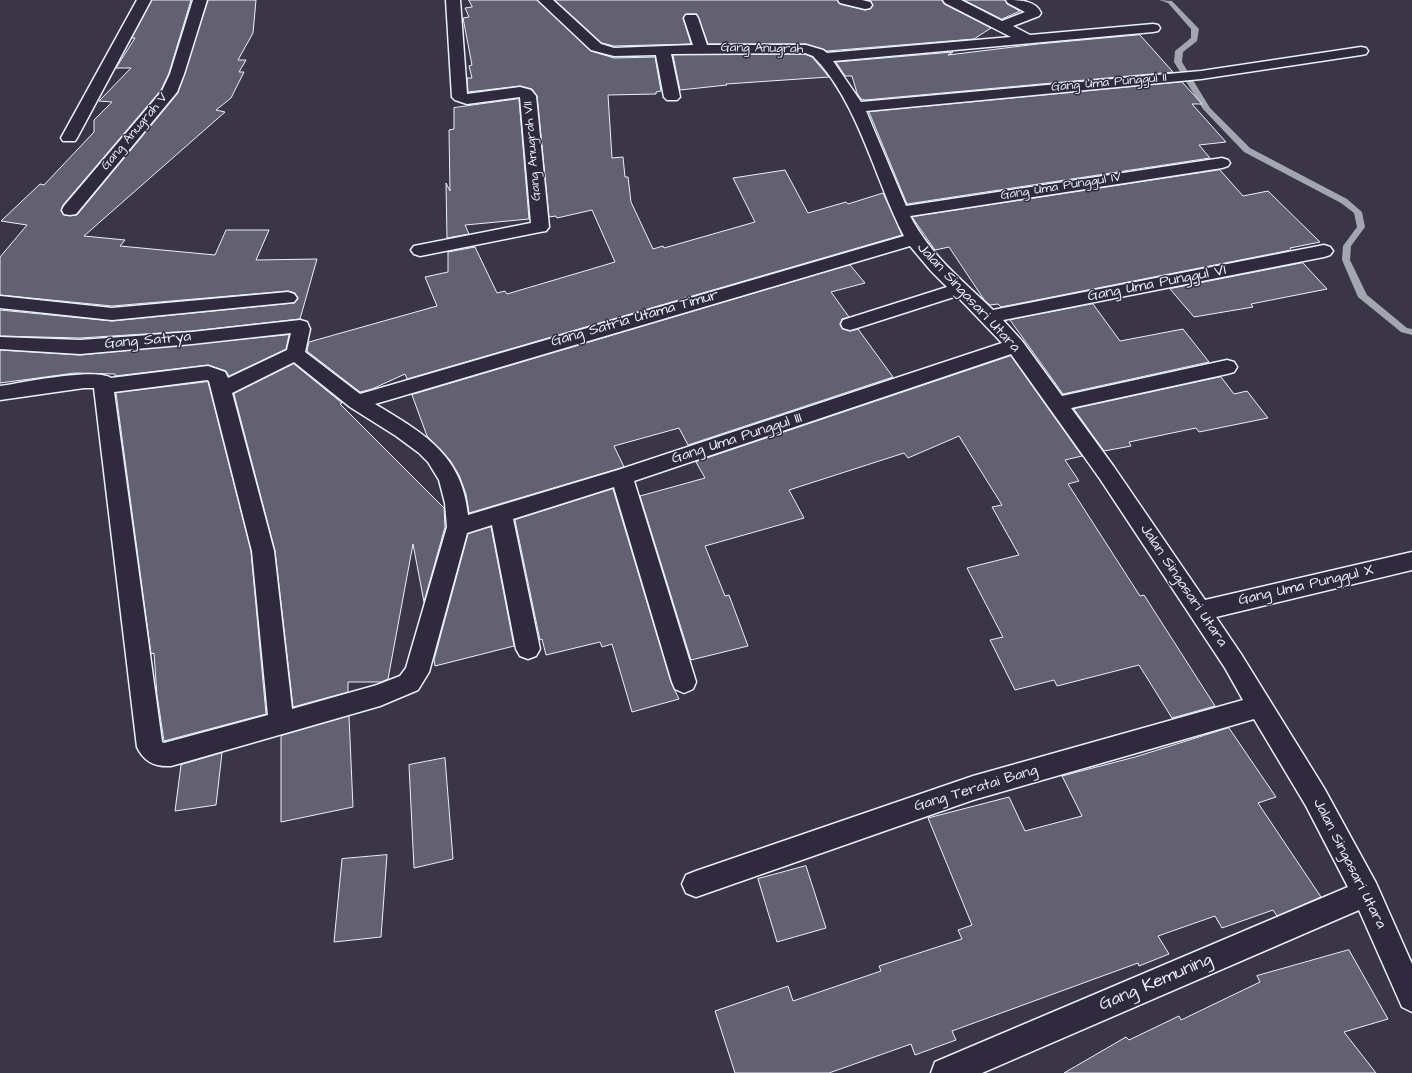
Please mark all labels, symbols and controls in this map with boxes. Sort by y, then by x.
street label: Gang Anugrah [721,40,803,58]
street label: Gang Uma Punggul II [1051,70,1167,96]
street label: Gang Anugrah V [98,90,172,174]
street label: Gang Anugrah VII [521,101,545,201]
street label: Gang Uma Punggul IV [1000,170,1122,204]
street label: Jalan Singasari Utara [912,239,1024,357]
street label: Gang Uma Punggul VI [1086,262,1228,306]
street label: Gang Satria Utama Timur [549,286,721,352]
street label: Gang Satrya [104,328,192,354]
street label: Gang Uma Punggul III [670,409,804,469]
street label: Jalan Singasari Utara [1135,521,1231,651]
street label: Gang Uma Punggul X [1237,562,1375,610]
street label: Gang Teratai Bang [912,762,1040,816]
street label: Jalan Singasari Utara [1308,796,1390,932]
street label: Gang Kemuning [1096,949,1216,1017]

